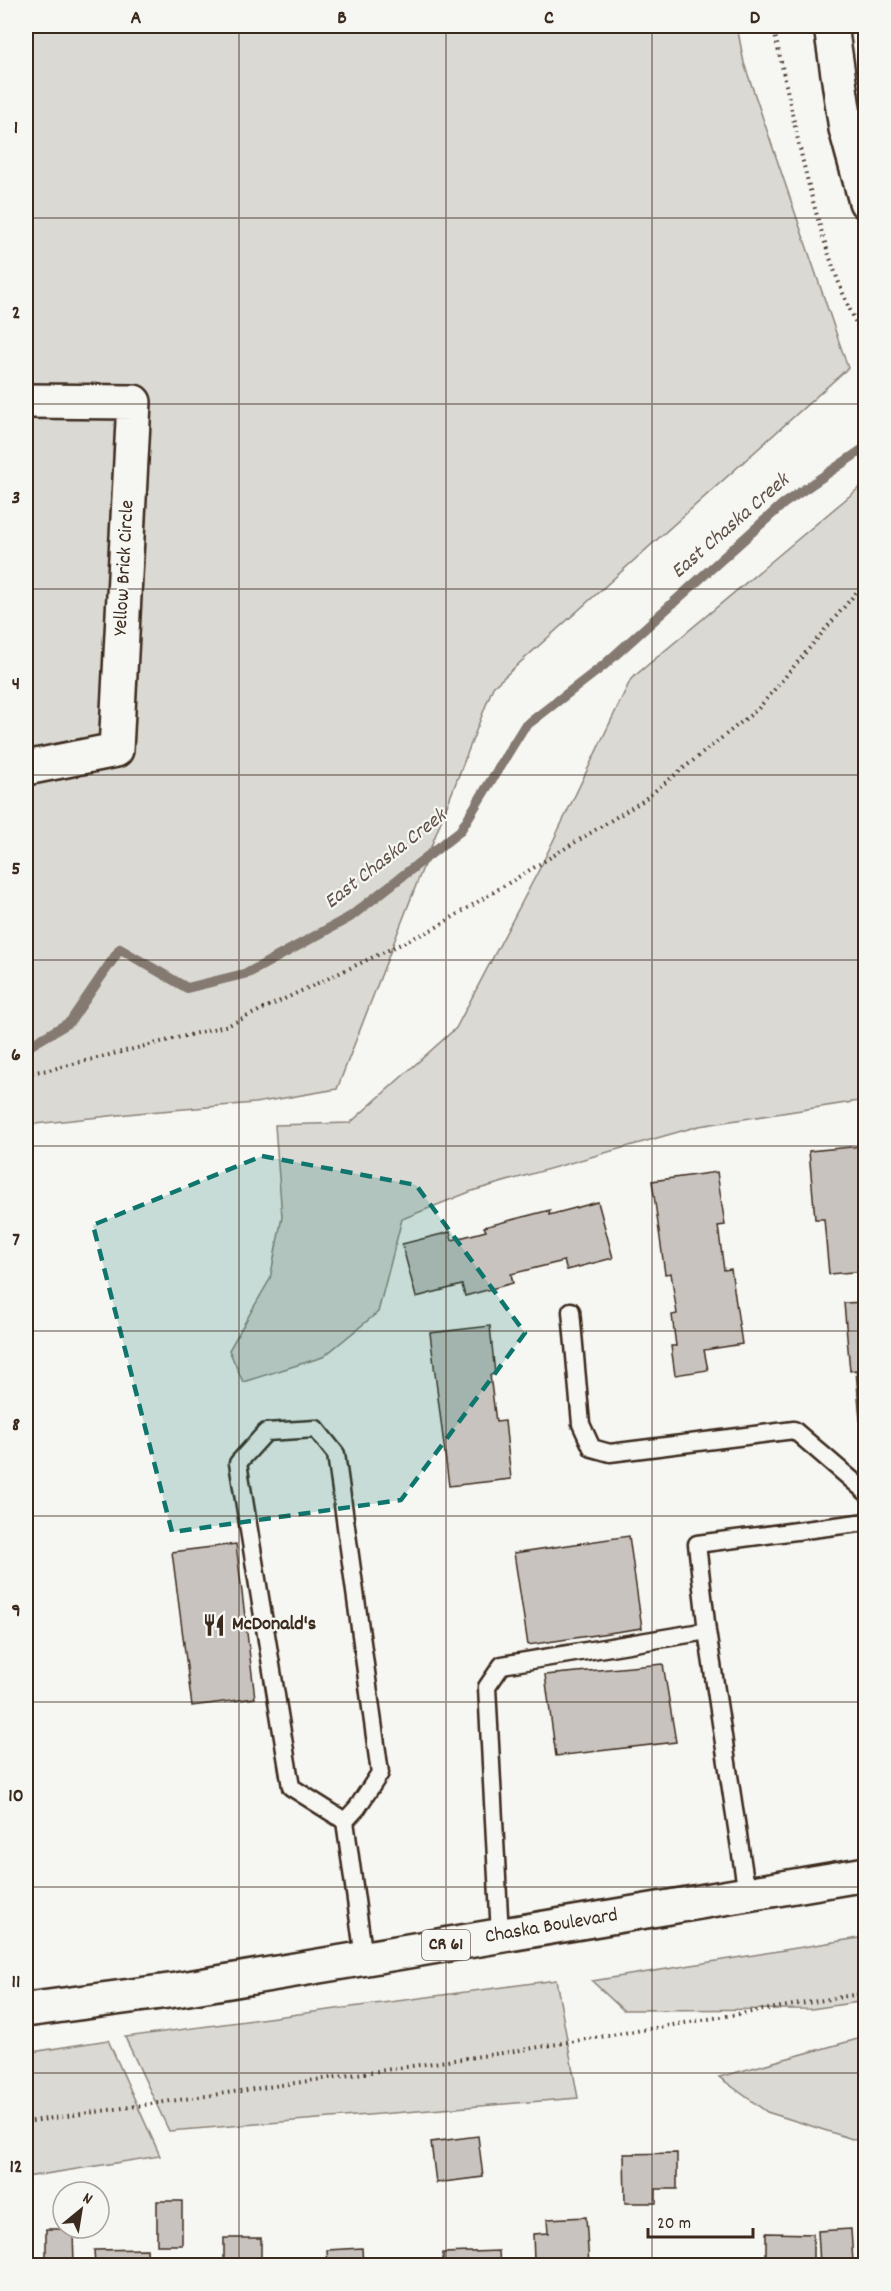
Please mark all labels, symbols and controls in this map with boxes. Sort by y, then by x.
text: A [131,5,142,33]
text: B [337,5,347,33]
text: C [544,5,554,33]
text: D [750,5,761,33]
text: 1 [14,115,18,143]
text: 2 [12,300,20,328]
water label: East Chaska Creek [665,466,798,587]
text: 3 [12,485,20,513]
street label: Yellow Brick Circle [107,499,143,637]
text: 4 [12,671,20,699]
water label: East Chaska Creek [318,801,455,917]
text: 5 [11,856,21,884]
text: 6 [11,1042,21,1070]
text: 7 [12,1227,20,1255]
text: 8 [12,1412,20,1440]
text: 9 [11,1598,21,1626]
place label: McDonald's [232,1611,316,1639]
restaurant icon: McDonald's [201,1612,227,1638]
text: 10 [8,1783,24,1811]
street label: Chaska Boulevard [483,1902,620,1952]
road number: CR 61 [422,1930,470,1960]
text: 11 [12,1969,20,1997]
text: 12 [9,2154,23,2182]
north arrow [51,2180,111,2240]
text: N [78,2187,97,2211]
scale bar [648,2201,753,2239]
text: 20 m [657,2212,691,2237]

